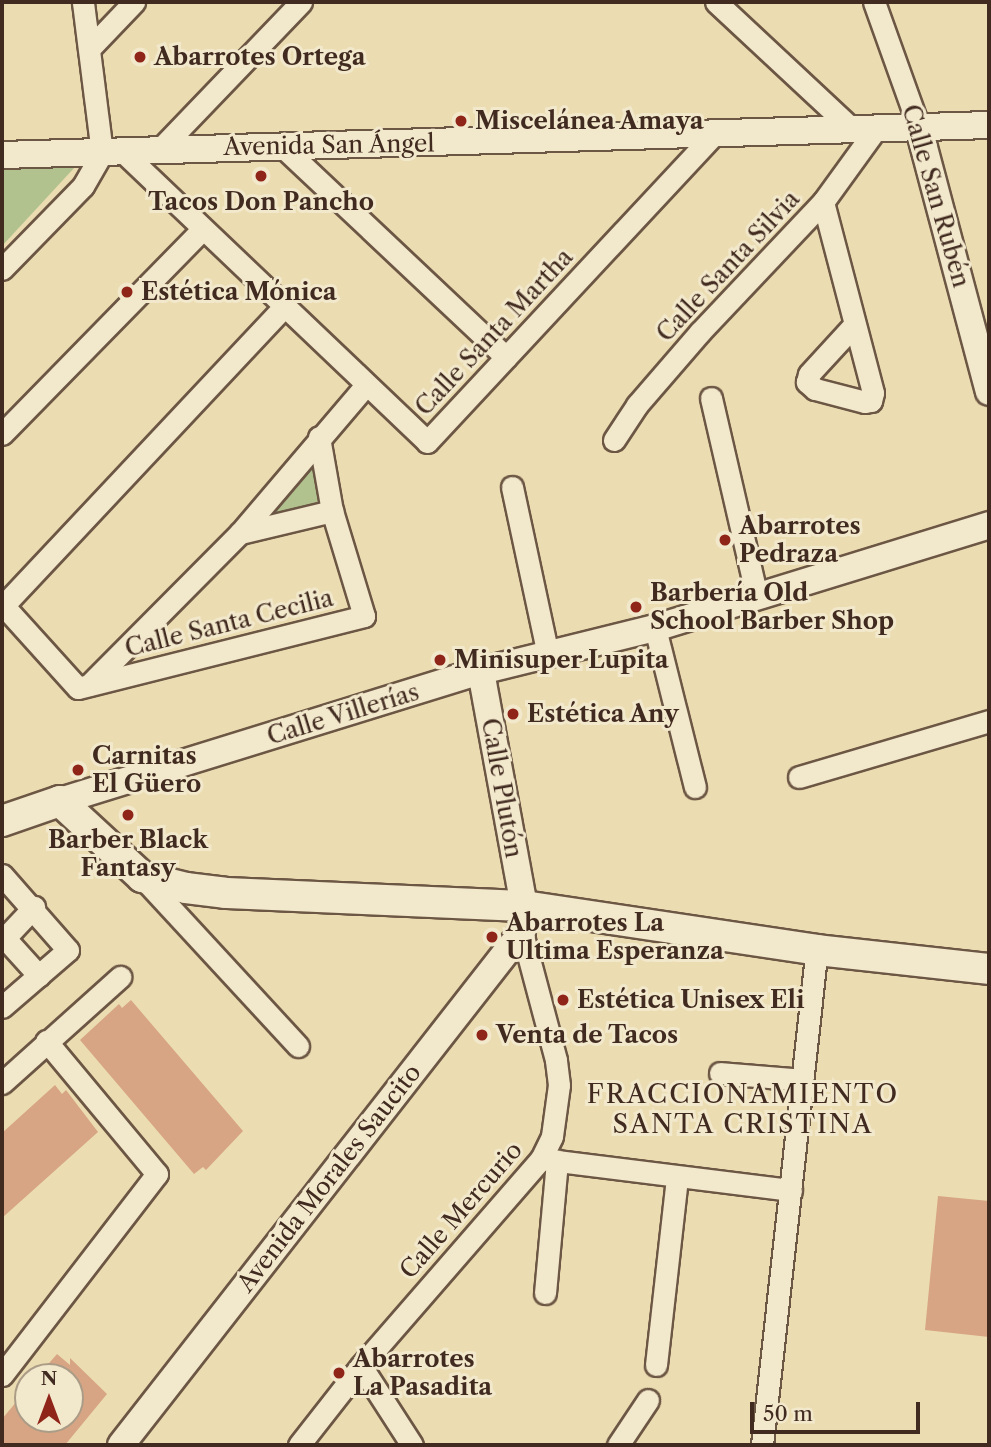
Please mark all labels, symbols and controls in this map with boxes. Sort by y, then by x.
place label: Abarrotes Ortega [154,43,366,71]
marker: Abarrotes Ortega [132,49,148,65]
street label: Calle San Rubén [896,101,976,291]
place label: Miscelánea Amaya [475,107,705,135]
marker: Miscelánea Amaya [453,113,469,129]
street label: Avenida San Ángel [223,129,435,161]
marker: Tacos Don Pancho [253,168,269,184]
street label: Calle Santa Silvia [651,184,805,348]
place label: Tacos Don Pancho [148,188,374,216]
street label: Calle Santa Martha [409,243,579,421]
place label: Estética Mónica [141,278,337,306]
marker: Estética Mónica [119,284,135,300]
place label: Abarrotes Pedraza [739,512,861,568]
marker: Abarrotes Pedraza [717,532,733,548]
place label: Barbería Old School Barber Shop [650,579,894,635]
street label: Calle Santa Cecilia [122,583,336,663]
marker: Barbería Old School Barber Shop [628,599,644,615]
place label: Minisuper Lupita [454,646,669,674]
marker: Minisuper Lupita [432,652,448,668]
street label: Calle Villerías [263,677,423,751]
place label: Estética Any [527,700,680,728]
marker: Estética Any [505,706,521,722]
street label: Calle Plutón [476,716,528,860]
place label: Carnitas El Güero [92,742,201,798]
marker: Carnitas El Güero [70,762,86,778]
marker: Barber Black Fantasy [120,807,136,823]
place label: Barber Black Fantasy [48,826,208,882]
place label: Abarrotes La Ultima Esperanza [506,909,724,965]
marker: Abarrotes La Ultima Esperanza [484,929,500,945]
place label: Estética Unisex Eli [577,986,805,1014]
marker: Estética Unisex Eli [555,992,571,1008]
place label: Venta de Tacos [496,1021,679,1049]
marker: Venta de Tacos [474,1027,490,1043]
street label: Avenida Morales Saucito [231,1058,427,1298]
district label: FRACCIONAMIENTO SANTA CRISTINA [589,1079,897,1140]
street label: Calle Mercurio [394,1136,528,1284]
place label: Abarrotes La Pasadita [353,1345,492,1401]
north arrow [14,1363,84,1433]
marker: Abarrotes La Pasadita [331,1365,347,1381]
text: N [41,1367,57,1390]
scale bar [753,1388,923,1432]
text: 50 m [763,1401,813,1426]

